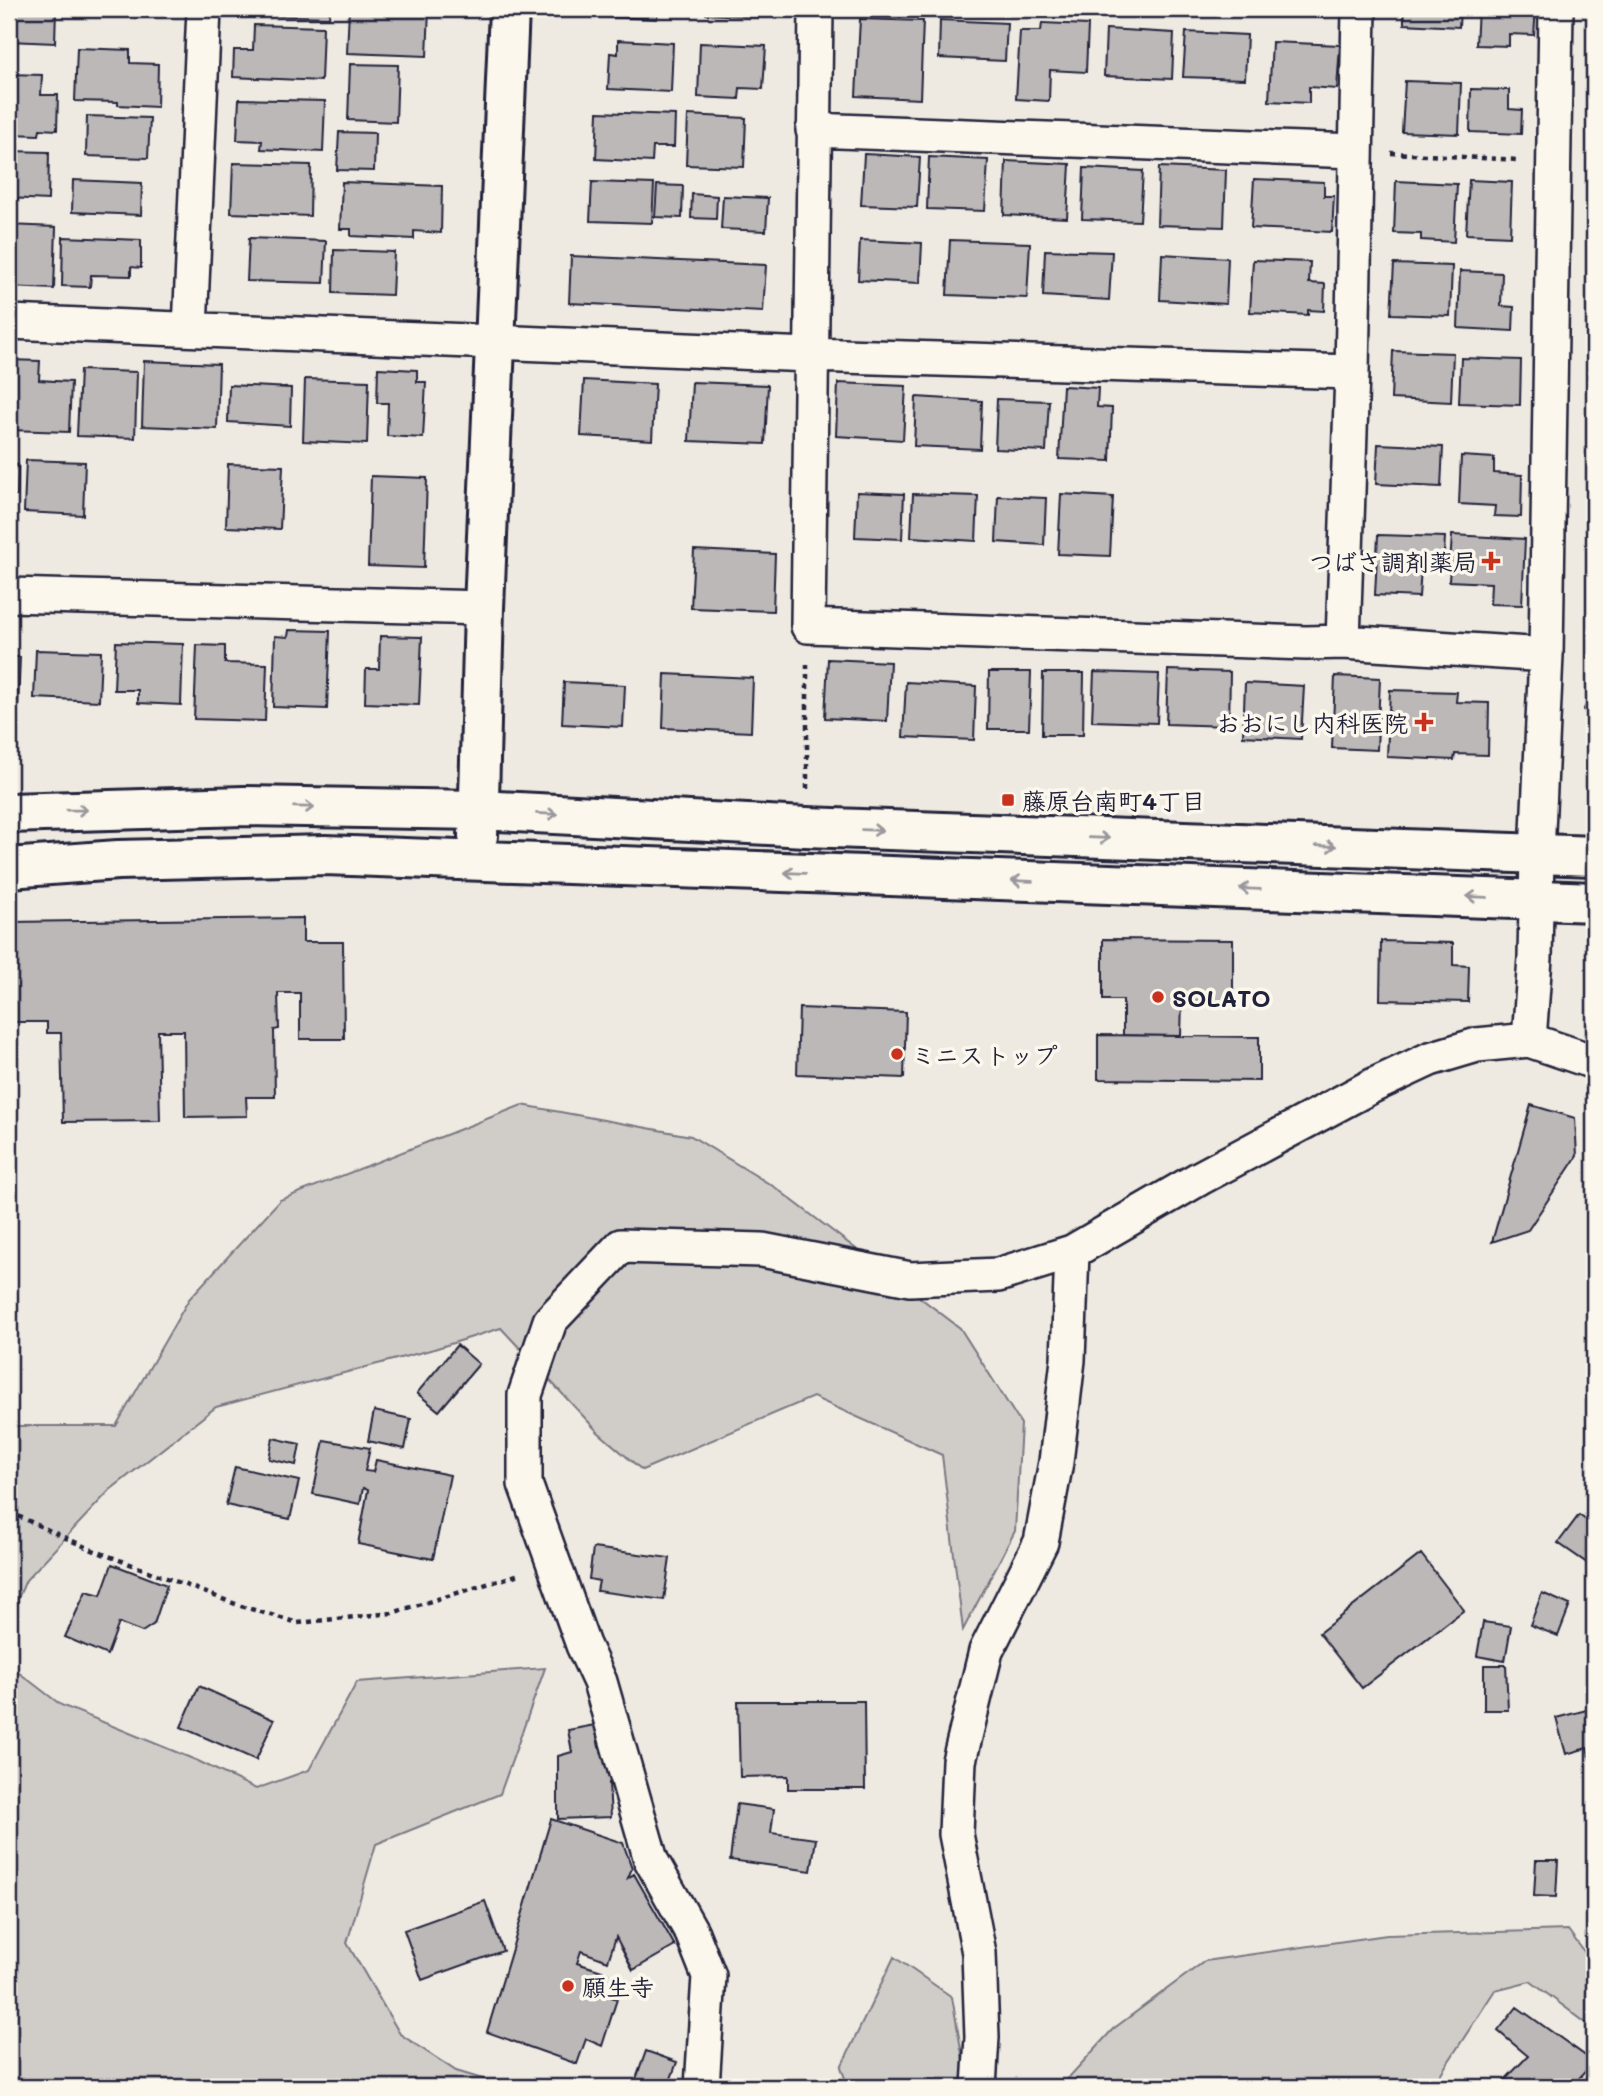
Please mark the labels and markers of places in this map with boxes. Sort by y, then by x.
place label: つばさ調剤薬局 [1309,546,1477,577]
marker: つばさ調剤薬局 [1483,553,1499,569]
place label: おおにし内科医院 [1216,707,1408,738]
marker: おおにし内科医院 [1414,712,1434,732]
place label: 藤原台南町4丁目 [1022,785,1205,816]
marker: 藤原台南町4丁目 [1000,792,1016,808]
place label: SOLATO [1172,982,1271,1013]
marker: SOLATO [1150,989,1166,1005]
place label: ミニストップ [911,1039,1057,1070]
marker: ミニストップ [889,1046,905,1062]
place label: 願生寺 [582,1971,654,2002]
marker: 願生寺 [560,1978,576,1994]

